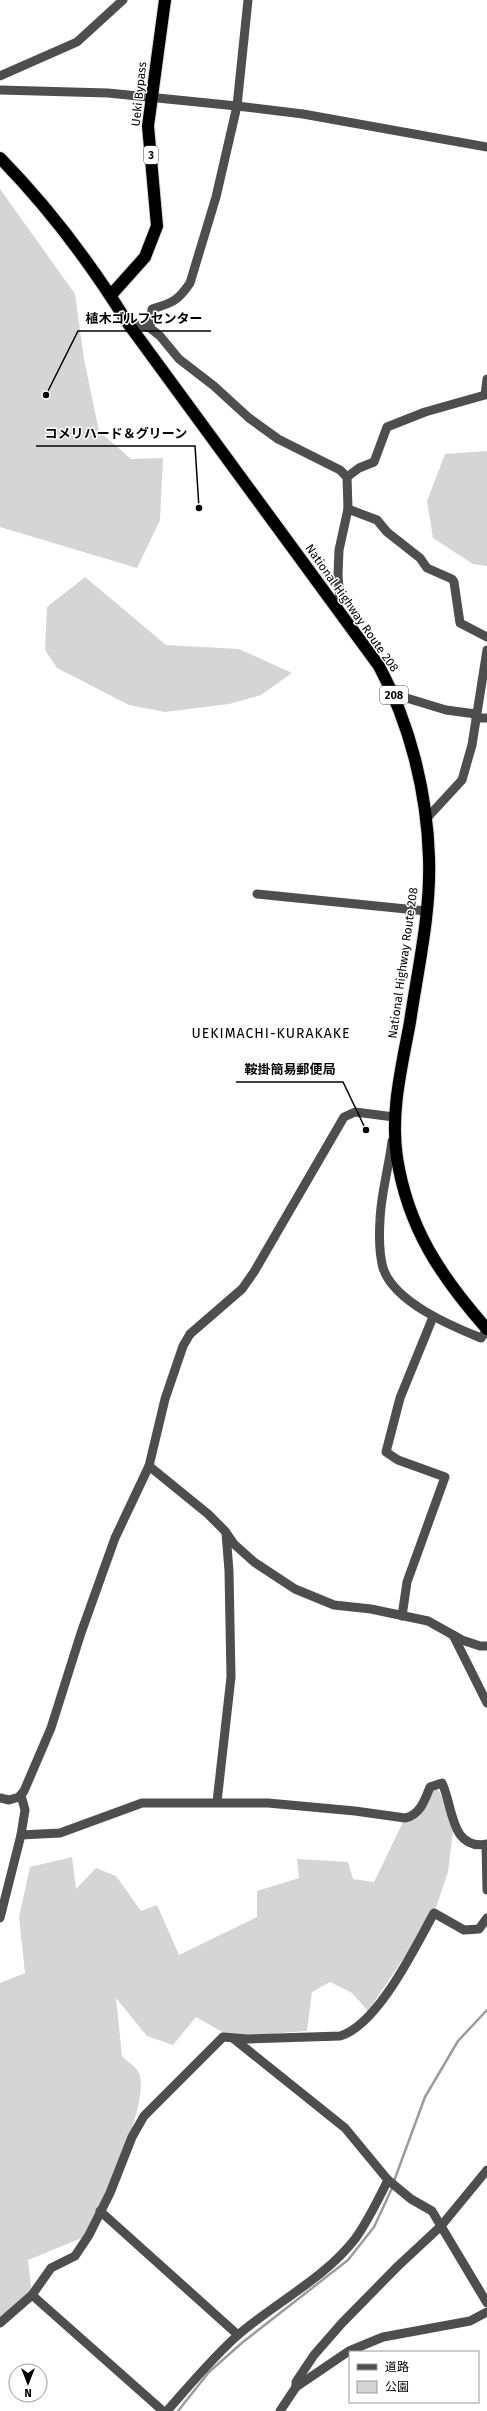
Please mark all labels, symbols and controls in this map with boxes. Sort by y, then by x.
street label: Ueki Bypass [129,61,149,127]
road number: 3 [144,146,158,164]
callout: 植木ゴルフセンター [78,306,211,331]
text: 植木ゴルフセンター [85,311,203,326]
callout: コメリハード＆グリーン [36,421,195,446]
text: コメリハード＆グリーン [45,426,187,441]
street label: National Highway Route 208 [303,542,402,675]
road number: 208 [380,686,408,704]
street label: National Highway Route 208 [385,886,421,1039]
district label: UEKIMACHI-KURAKAKE [192,1025,350,1042]
callout: 鞍掛簡易郵便局 [236,1057,343,1082]
text: 鞍掛簡易郵便局 [244,1062,336,1077]
legend [349,2351,479,2403]
text: 道路 [385,2360,409,2374]
north arrow [8,2363,48,2403]
text: 公園 [385,2380,409,2394]
text: N [24,2386,32,2399]

